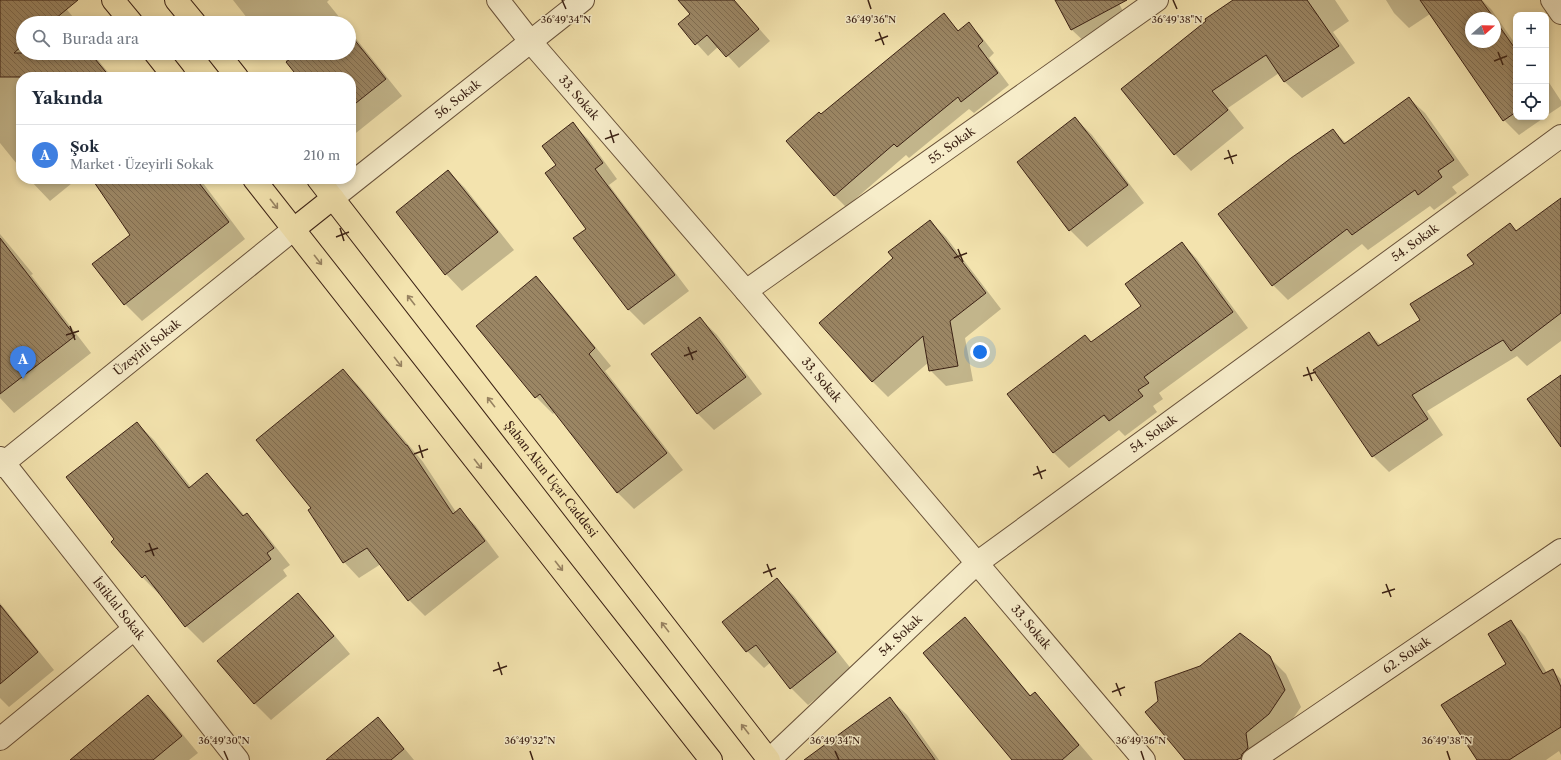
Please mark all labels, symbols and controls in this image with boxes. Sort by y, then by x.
north arrow [1465,12,1501,48]
map controls [1513,12,1549,120]
button: + [1513,12,1549,48]
text: 36°49'34"N [541,13,591,26]
text: 36°49'36"N [846,13,896,26]
text: 36°49'38"N [1152,13,1202,26]
search box [16,16,356,60]
icon: search [30,27,52,49]
text: Burada ara [62,29,139,48]
button: − [1513,48,1549,84]
street label: 33. Sokak [556,72,603,124]
street label: 56. Sokak [431,75,484,122]
button: locate [1513,84,1549,120]
text: Yakında [32,88,103,108]
street label: 55. Sokak [925,123,979,167]
text: Şok [70,137,99,156]
text: A [40,147,50,163]
text: 210 m [303,147,340,163]
text: Market · Üzeyirli Sokak [70,156,214,172]
one-way arrow [270,199,278,210]
street label: 54. Sokak [1388,220,1442,264]
one-way arrow [313,254,322,265]
one-way arrow [407,294,416,305]
street label: Üzeyirli Sokak [110,315,184,379]
your location [970,342,990,362]
pin: A [10,346,36,379]
street label: 33. Sokak [799,354,846,406]
one-way arrow [394,357,402,368]
one-way arrow [487,397,496,408]
street label: 54. Sokak [1127,411,1180,456]
street label: Şaban Akın Uçar Caddesi [502,418,601,540]
one-way arrow [474,459,483,470]
one-way arrow [554,561,563,572]
street label: İstiklal Sokak [90,573,149,644]
street label: 33. Sokak [1008,601,1055,653]
street label: 54. Sokak [875,610,926,659]
one-way arrow [661,621,670,632]
street label: 62. Sokak [1380,633,1434,676]
one-way arrow [741,724,749,735]
text: 36°49'30"N [198,734,250,747]
text: 36°49'32"N [505,734,555,747]
text: 36°49'34"N [810,734,860,747]
text: 36°49'36"N [1116,734,1166,747]
text: 36°49'38"N [1422,734,1472,747]

